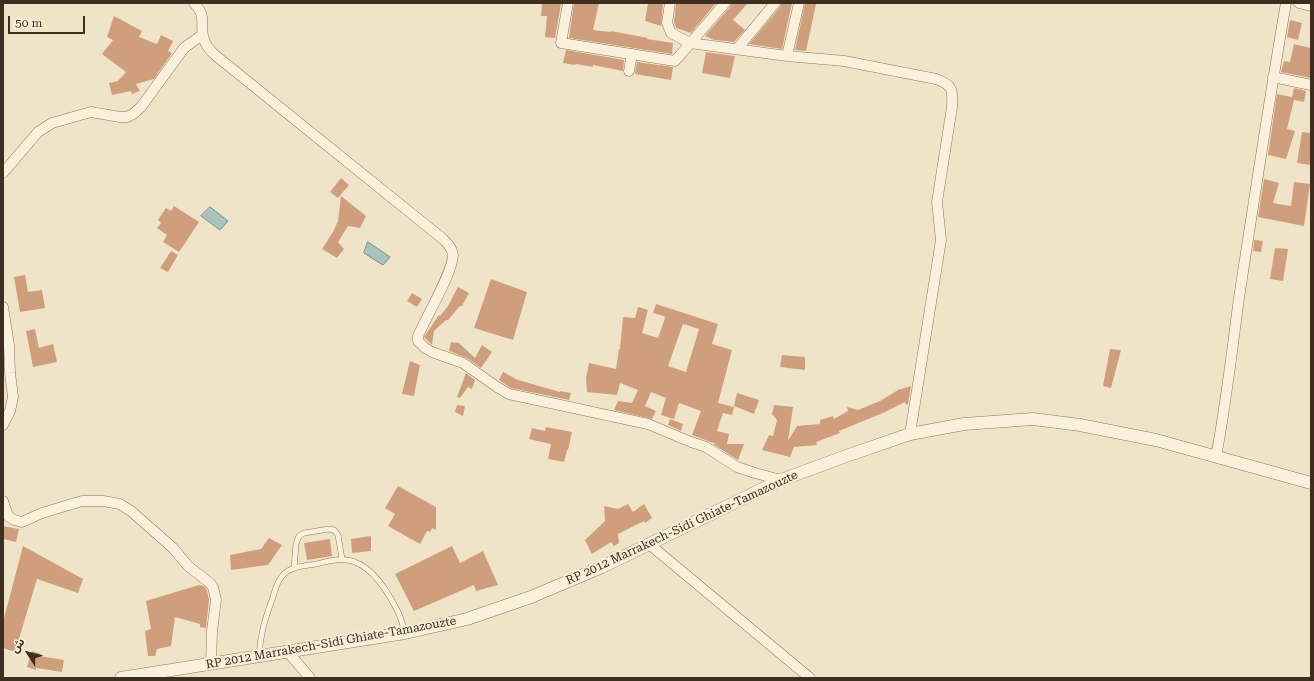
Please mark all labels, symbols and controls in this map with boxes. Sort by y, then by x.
scale bar [10,8,87,34]
text: 50 m [15,16,42,30]
street label: RP 2012 Marrakech-Sidi Ghiate-Tamazouzte [564,468,800,588]
street label: RP 2012 Marrakech-Sidi Ghiate-Tamazouzte [205,614,457,672]
north arrow [8,633,48,673]
text: ش [8,636,28,656]

